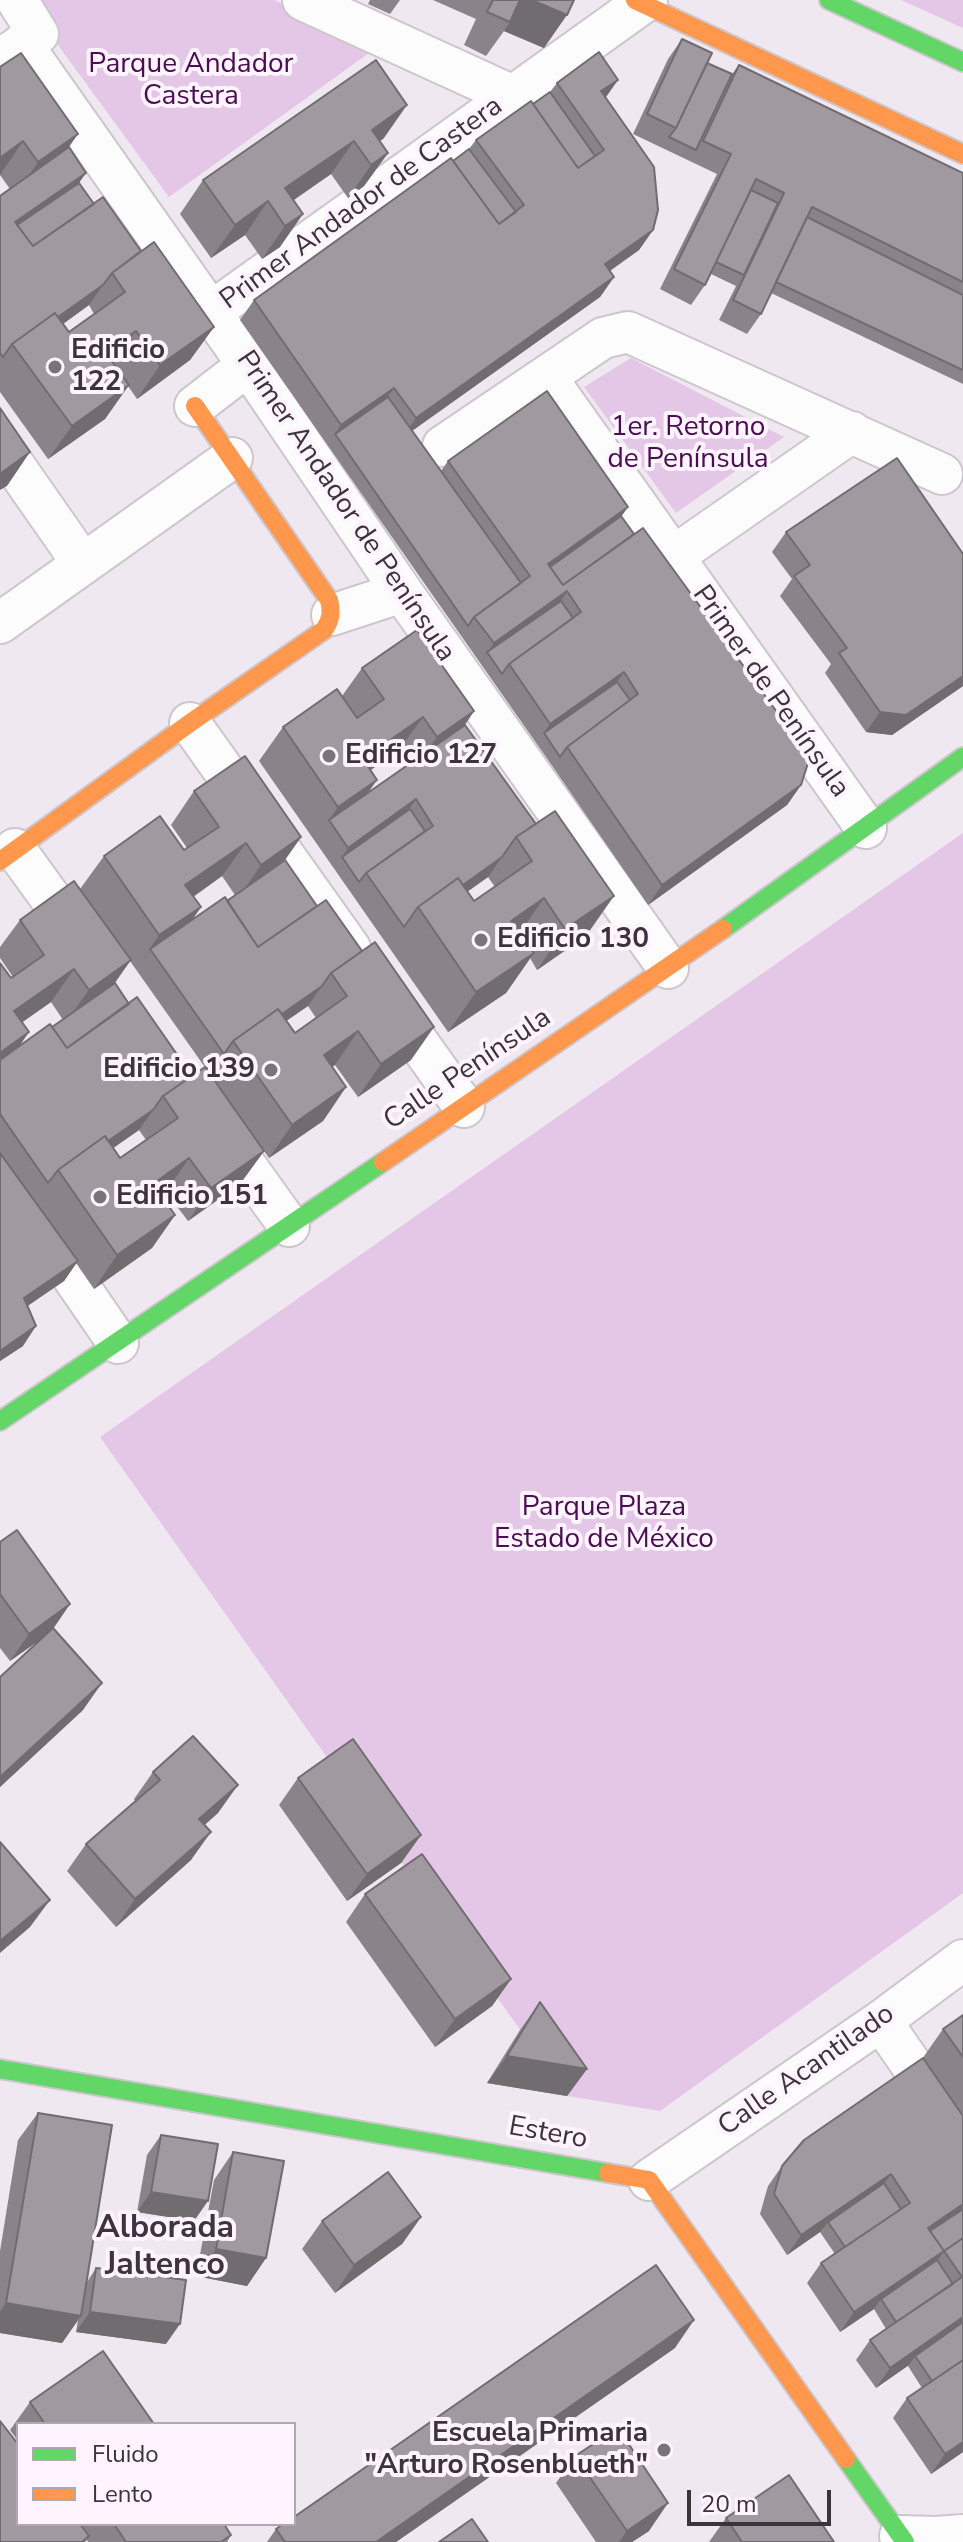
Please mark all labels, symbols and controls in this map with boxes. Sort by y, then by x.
park label: Parque Andador Castera [88,48,294,114]
street label: Primer Andador de Castera [214,90,510,318]
place label: Edificio 122 [71,334,165,400]
street label: Primer Andador de Península [228,345,462,669]
marker: Edificio 122 [46,358,64,376]
park label: 1er. Retorno de Península [607,411,769,477]
street label: Primer de Península [684,580,856,804]
place label: Edificio 127 [345,739,497,773]
marker: Edificio 127 [320,747,338,765]
place label: Edificio 130 [497,923,649,957]
marker: Edificio 130 [472,931,490,949]
street label: Calle Península [378,1002,558,1138]
place label: Edificio 139 [103,1053,255,1087]
marker: Edificio 139 [262,1061,280,1079]
place label: Edificio 151 [116,1180,268,1214]
marker: Edificio 151 [91,1188,109,1206]
park label: Parque Plaza Estado de México [494,1491,714,1557]
street label: Calle Acantilado [713,1998,901,2144]
street label: Estero [506,2111,590,2157]
district label: Alborada Jaltenco [96,2210,234,2285]
place label: Escuela Primaria "Arturo Rosenblueth" [365,2417,648,2483]
legend [16,2422,296,2526]
text: Fluido [92,2438,159,2470]
marker: Escuela Primaria "Arturo Rosenblueth" [655,2441,673,2459]
scale bar [691,2474,835,2524]
text: Lento [92,2478,153,2510]
text: 20 m [701,2488,757,2520]

